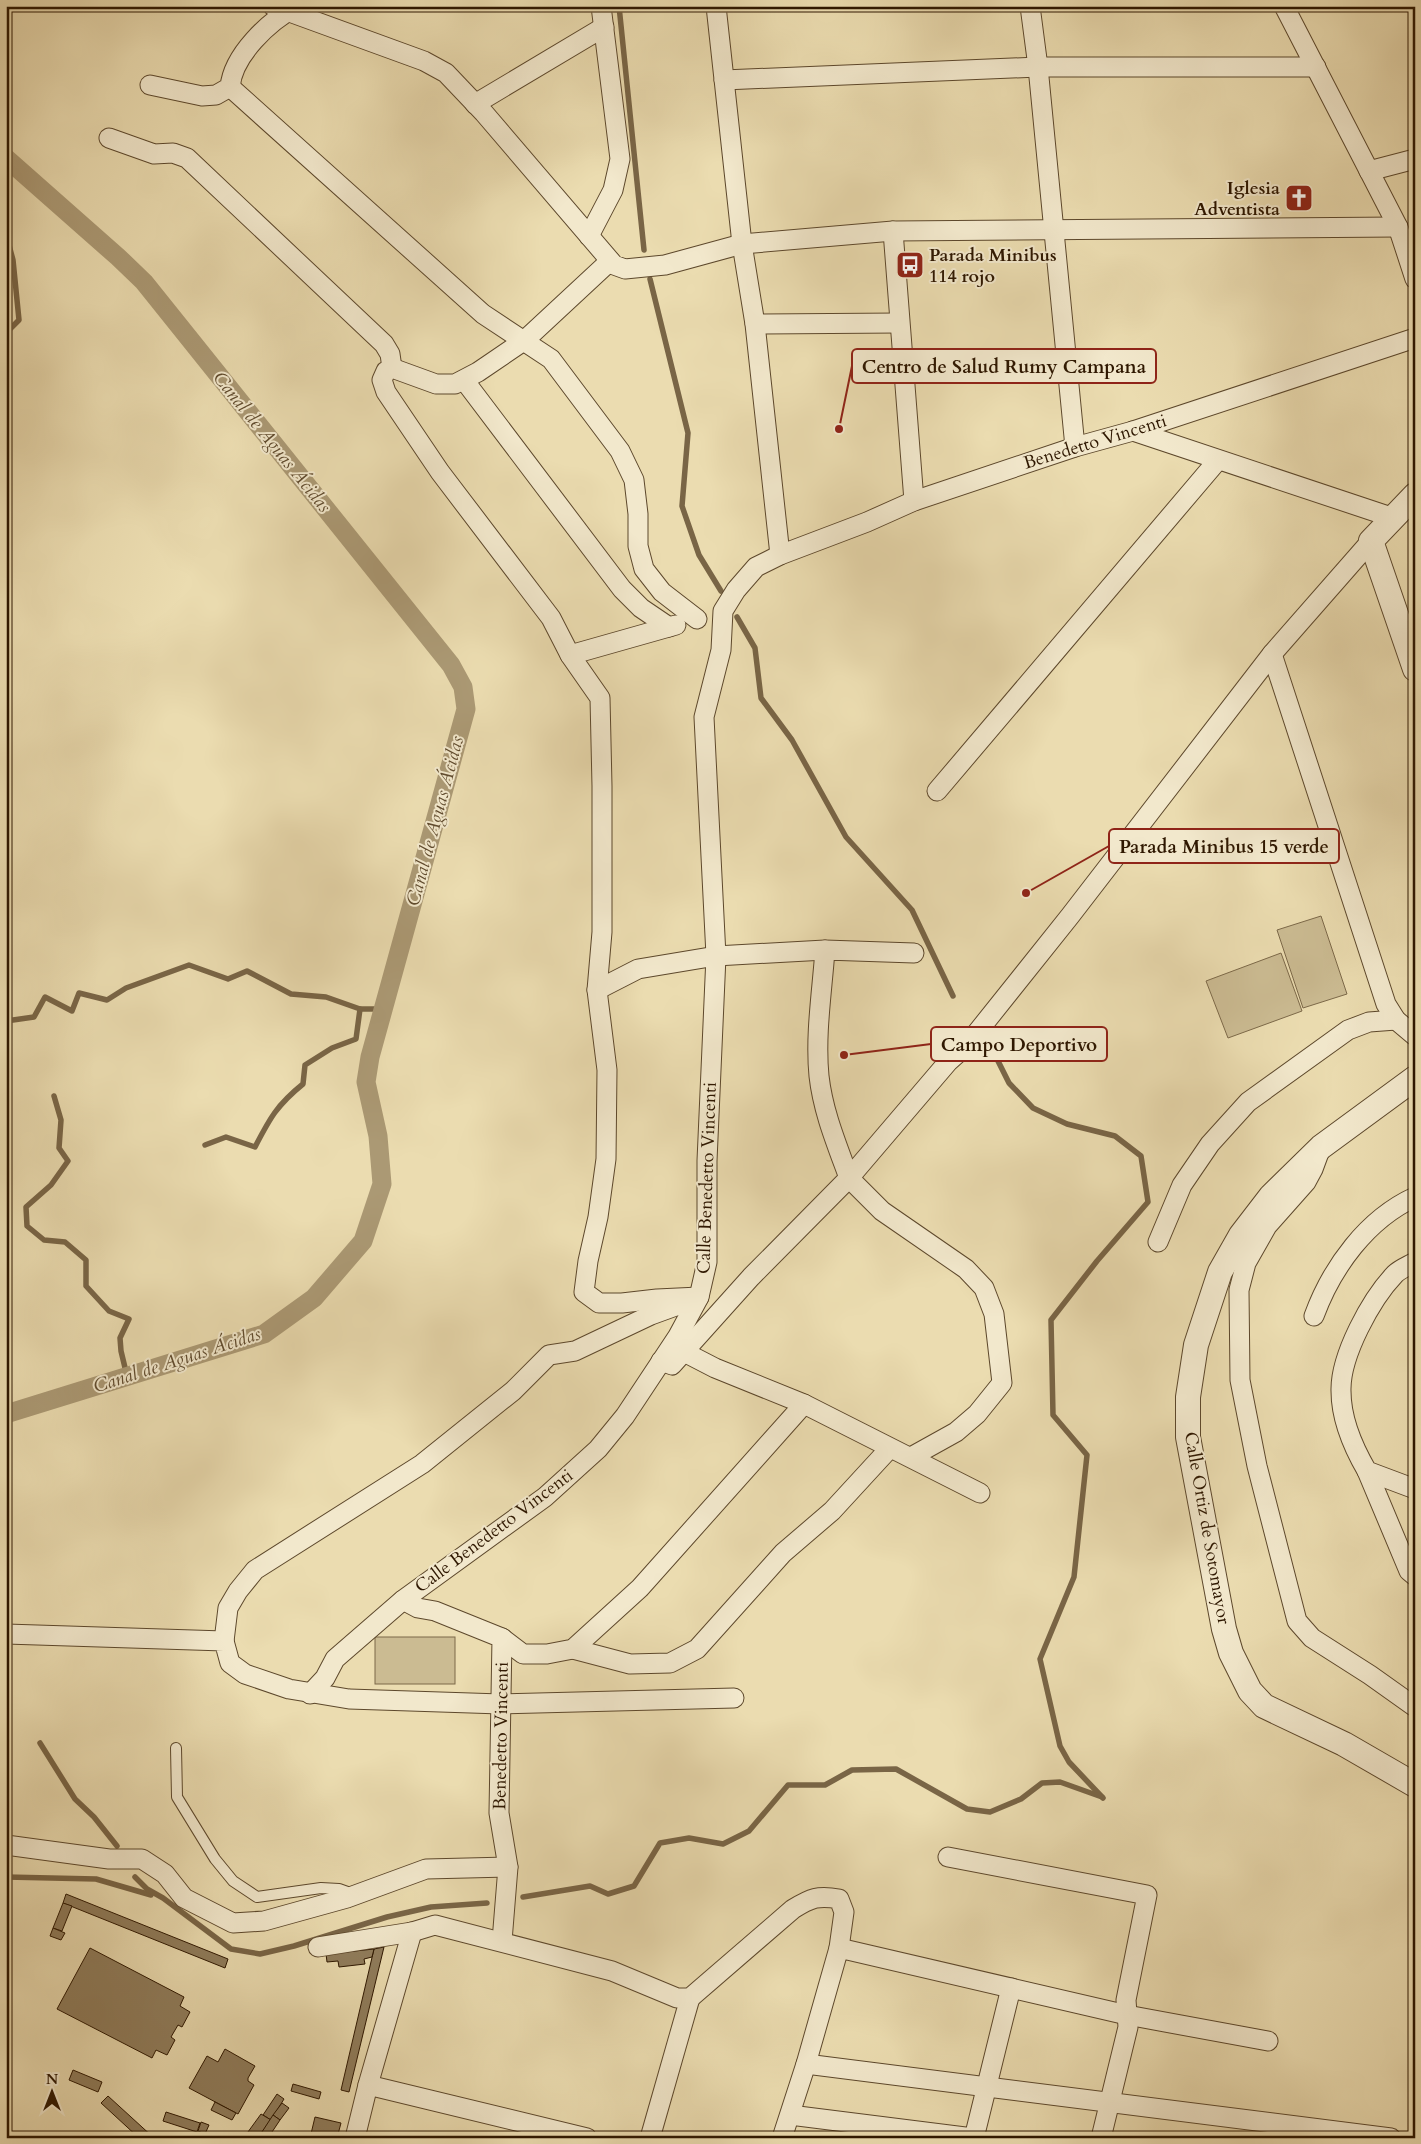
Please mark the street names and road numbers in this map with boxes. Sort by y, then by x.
street label: Benedetto Vincenti [1020,408,1170,476]
street label: Calle Benedetto Vincenti [691,1082,723,1274]
street label: Calle Ortiz de Sotomayor [1178,1430,1236,1627]
street label: Calle Benedetto Vincenti [410,1463,578,1599]
street label: Benedetto Vincenti [487,1662,515,1810]

